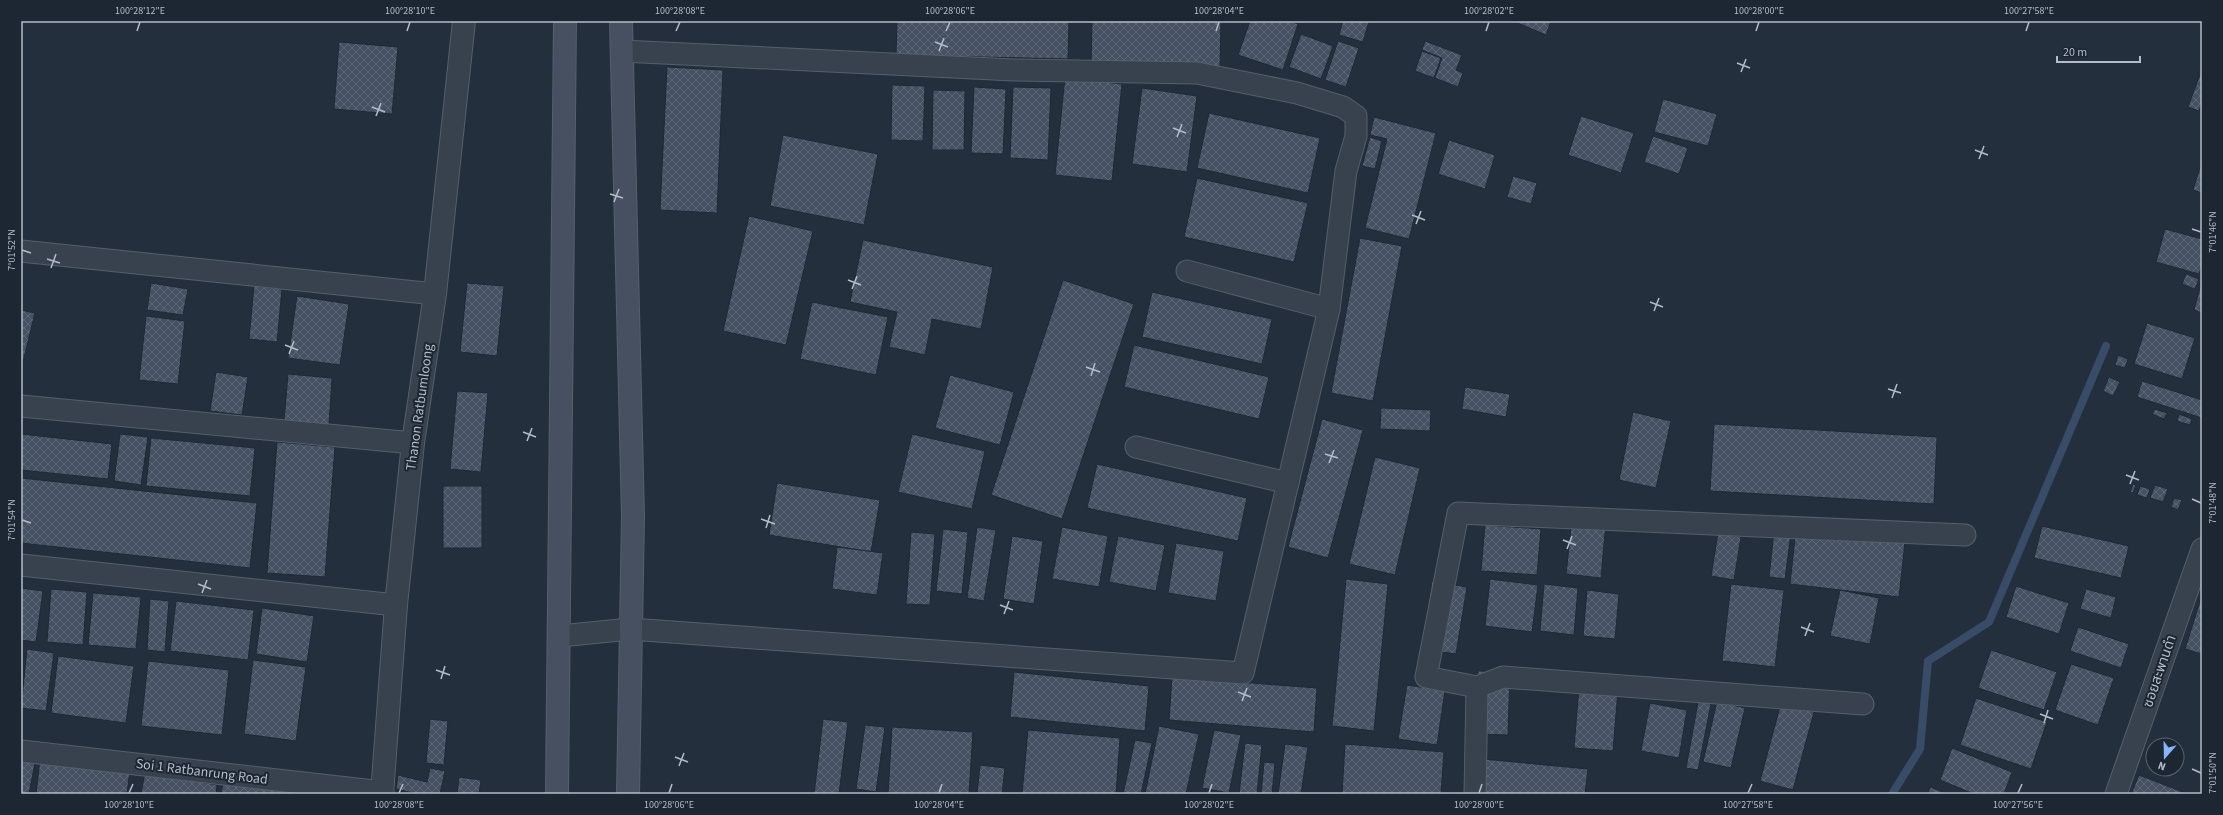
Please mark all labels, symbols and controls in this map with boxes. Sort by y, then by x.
text: 100°28'12"E [115,4,165,18]
text: 100°28'10"E [385,4,435,18]
text: 100°28'08"E [655,4,705,18]
text: 100°28'06"E [925,4,975,18]
text: 100°28'04"E [1194,4,1244,18]
text: 100°28'02"E [1464,4,1514,18]
text: 100°28'00"E [1734,4,1784,18]
text: 100°27'58"E [2004,4,2054,18]
scale bar [2057,38,2140,64]
text: 20 m [2063,44,2087,61]
text: 7°01'46"N [2206,211,2220,253]
text: 7°01'52"N [5,229,19,271]
street label: Thanon Ratbumloong [401,342,439,472]
text: 7°01'48"N [2206,482,2220,524]
text: 7°01'54"N [5,499,19,541]
street label: ซอยสะพานดำ [2138,633,2182,710]
north arrow [2145,737,2185,777]
text: 7°01'50"N [2206,752,2220,794]
street label: Soi 1 Ratbanrung Road [135,754,269,790]
text: N [2156,758,2168,774]
text: 100°28'10"E [104,798,154,812]
text: 100°28'08"E [374,798,424,812]
text: 100°28'06"E [644,798,694,812]
text: 100°28'04"E [914,798,964,812]
text: 100°28'02"E [1184,798,1234,812]
text: 100°28'00"E [1454,798,1504,812]
text: 100°27'58"E [1723,798,1773,812]
text: 100°27'56"E [1993,798,2043,812]

